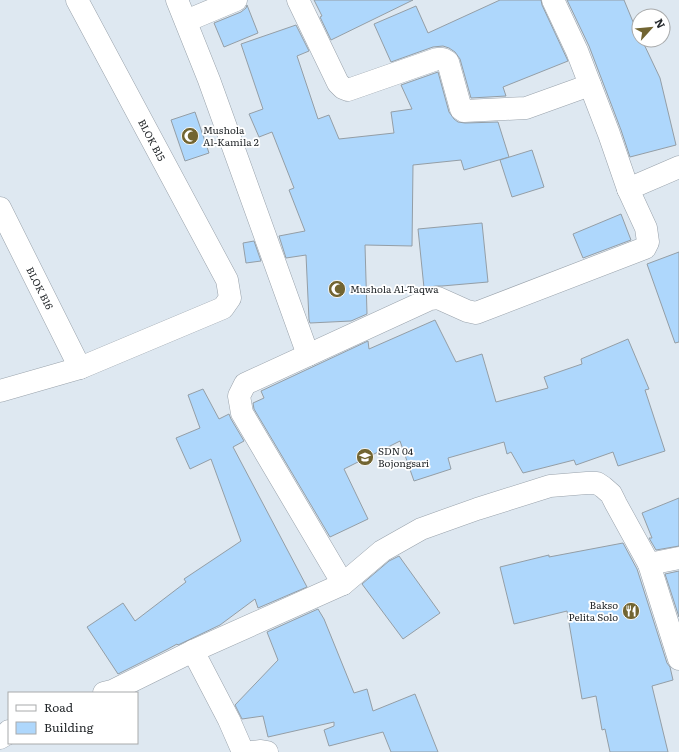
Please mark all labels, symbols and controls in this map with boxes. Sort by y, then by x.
north arrow [631,8,671,48]
text: N [652,15,670,31]
street label: BLOK B15 [135,116,170,163]
place label: Mushola Al-Kamila 2 [203,122,259,149]
mosque icon: Mushola Al-Kamila 2 [180,126,200,146]
street label: BLOK B16 [23,264,58,312]
mosque icon: Mushola Al-Taqwa [327,279,347,299]
place label: Mushola Al-Taqwa [350,281,439,296]
place label: SDN 04 Bojongsari [378,443,430,470]
school or university icon: SDN 04 Bojongsari [355,447,375,467]
place label: Bakso Pelita Solo [568,597,618,624]
restaurant icon: Bakso Pelita Solo [621,601,641,621]
legend [8,692,138,744]
text: Road [44,698,74,716]
text: Building [44,718,94,736]

